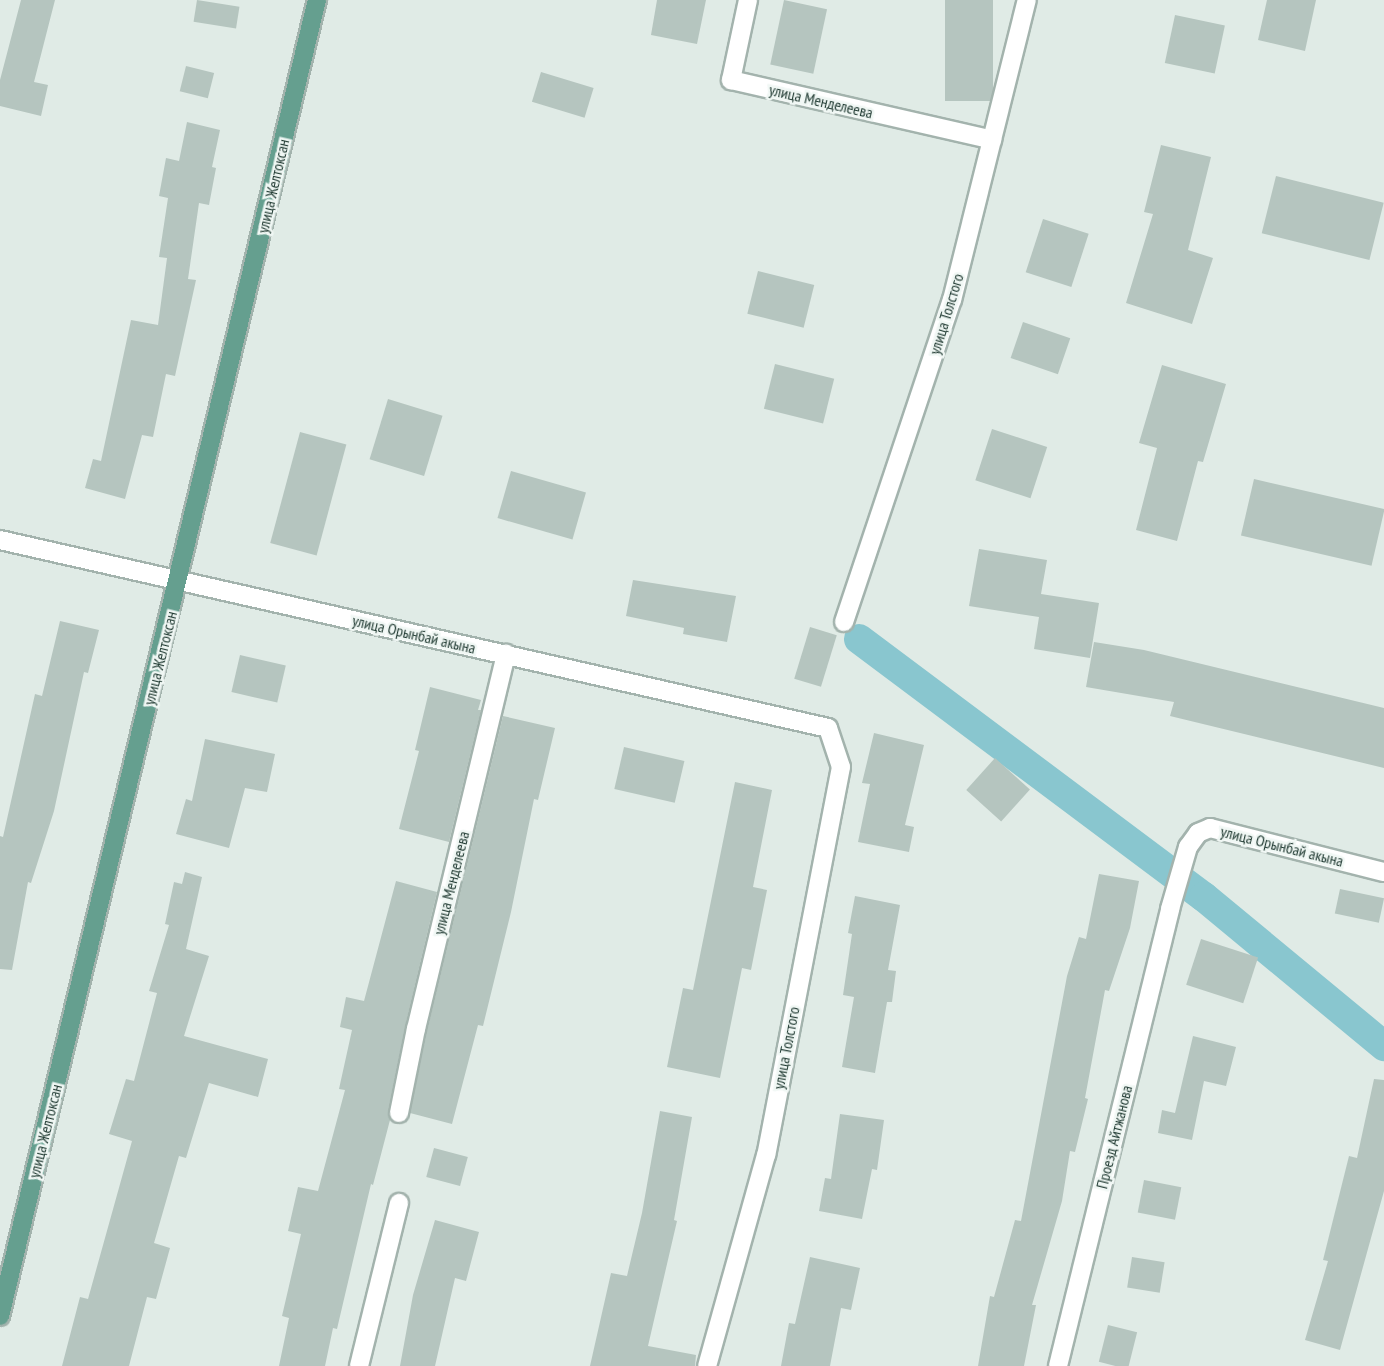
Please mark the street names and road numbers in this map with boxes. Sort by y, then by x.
street label: улица Менделеева [767,80,875,122]
street label: улица Желтоксан [253,137,293,235]
street label: улица Толстого [925,271,967,357]
street label: улица Желтоксан [139,609,181,707]
street label: улица Орынбай акына [351,610,477,658]
street label: улица Орынбай акына [1219,821,1345,871]
street label: улица Менделеева [429,829,473,937]
street label: улица Толстого [769,1005,803,1091]
street label: улица Желтоксан [24,1082,66,1180]
street label: Проезд Айтжанова [1092,1083,1136,1191]

